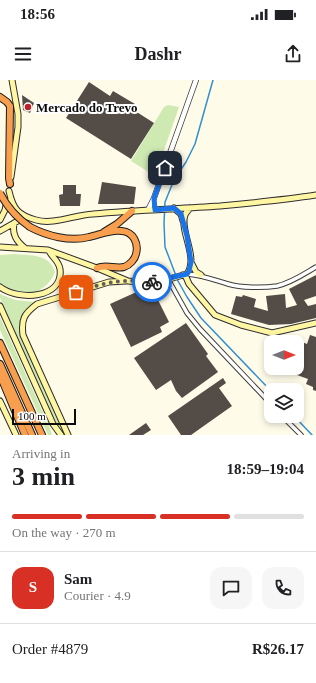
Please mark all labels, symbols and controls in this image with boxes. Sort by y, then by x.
text: 18:56 [20,6,55,22]
icon: menu [12,43,34,65]
icon: share [282,43,304,65]
text: Dashr [134,44,182,64]
place label: Mercado do Trevo [36,100,138,115]
marker: Mercado do Trevo [23,102,33,112]
pin [148,151,182,185]
icon: home [154,157,176,179]
courier [132,262,172,302]
icon: bike [141,271,163,293]
pin [59,275,93,309]
icon: bag [65,281,87,303]
north arrow [264,335,304,375]
map controls [264,335,304,423]
button: layers [264,383,304,423]
scale bar [12,407,76,426]
text: 100 m [18,410,46,422]
text: Arriving in [12,446,70,461]
text: 18:59–19:04 [227,461,304,477]
text: 3 min [12,462,75,491]
text: On the way · 270 m [12,525,116,540]
button: chat [210,567,252,609]
button: phone [262,567,304,609]
text: Sam [64,571,92,587]
text: S [29,579,37,595]
text: Courier · 4.9 [64,588,131,603]
text: Order #4879 [12,641,88,657]
text: R$26.17 [252,641,304,657]

